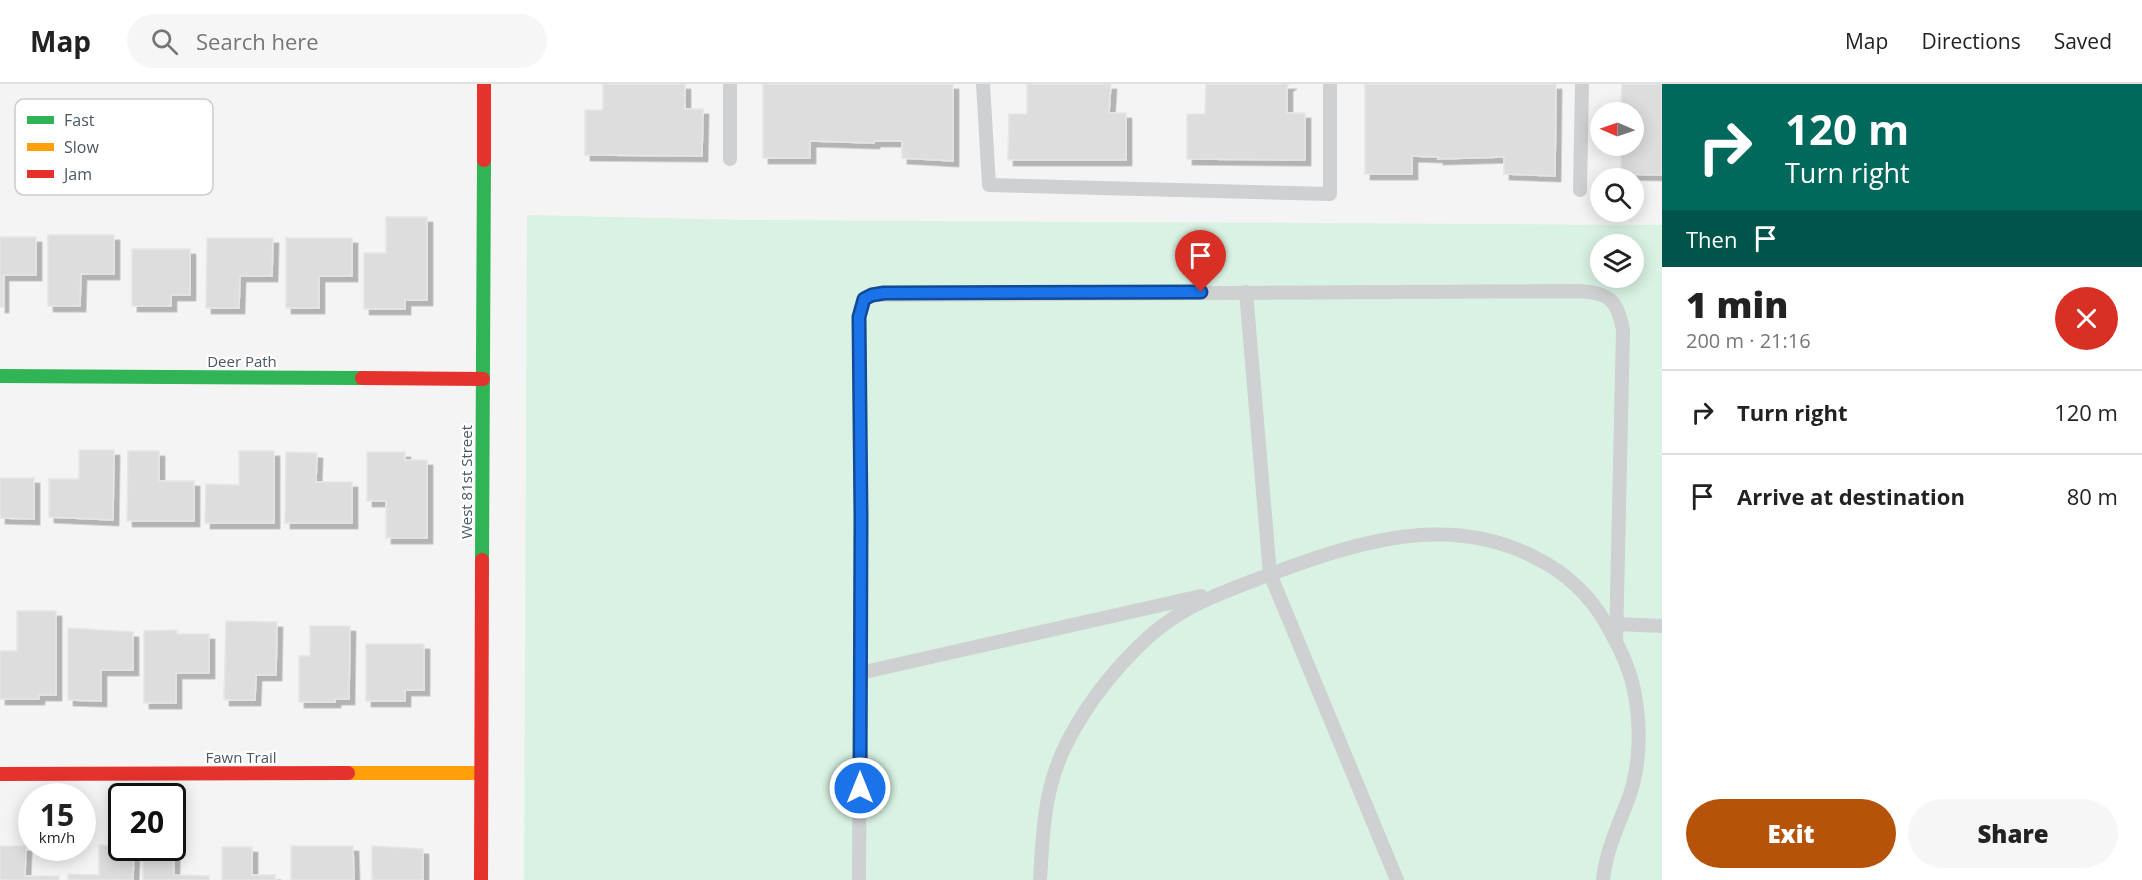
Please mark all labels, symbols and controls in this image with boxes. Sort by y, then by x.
search box [127,14,547,68]
text: Map [30,22,91,60]
icon: search [148,25,181,58]
text: Search here [196,26,319,56]
text: Map [1845,27,1888,55]
text: Directions [1921,27,2021,55]
text: Saved [2054,27,2112,55]
legend [15,99,213,195]
text: 120 m [1785,100,1909,157]
north arrow [1590,102,1644,156]
map controls [1590,102,1644,288]
icon: right [1686,108,1764,186]
text: Fast [64,109,95,131]
text: Slow [64,136,99,158]
text: Turn right [1785,154,1910,191]
text: Jam [62,163,92,185]
button: search [1590,168,1644,222]
icon: arrive [1749,222,1782,255]
text: Then [1686,224,1737,254]
pin [1175,230,1226,292]
button: layers [1590,234,1644,288]
icon: arrive [1184,239,1217,272]
text: 1 min [1686,280,1788,329]
button: close [2055,287,2118,350]
text: 200 m · 21:16 [1686,327,1811,354]
street label: Deer Path [207,351,277,371]
icon: right [1686,396,1719,429]
text: Turn right [1737,397,1848,427]
text: 120 m [2054,397,2118,427]
street label: West 81st Street [456,425,476,539]
icon: arrive [1686,480,1719,513]
text: Arrive at destination [1737,481,1965,511]
text: 80 m [2067,481,2118,511]
street label: Fawn Trail [205,747,277,767]
position arrow [828,756,892,820]
speed limit sign: 20 [108,783,186,861]
text: 15 [40,794,74,835]
button: Exit [1686,799,1896,868]
button: Share [1908,799,2118,868]
text: km/h [39,827,75,847]

